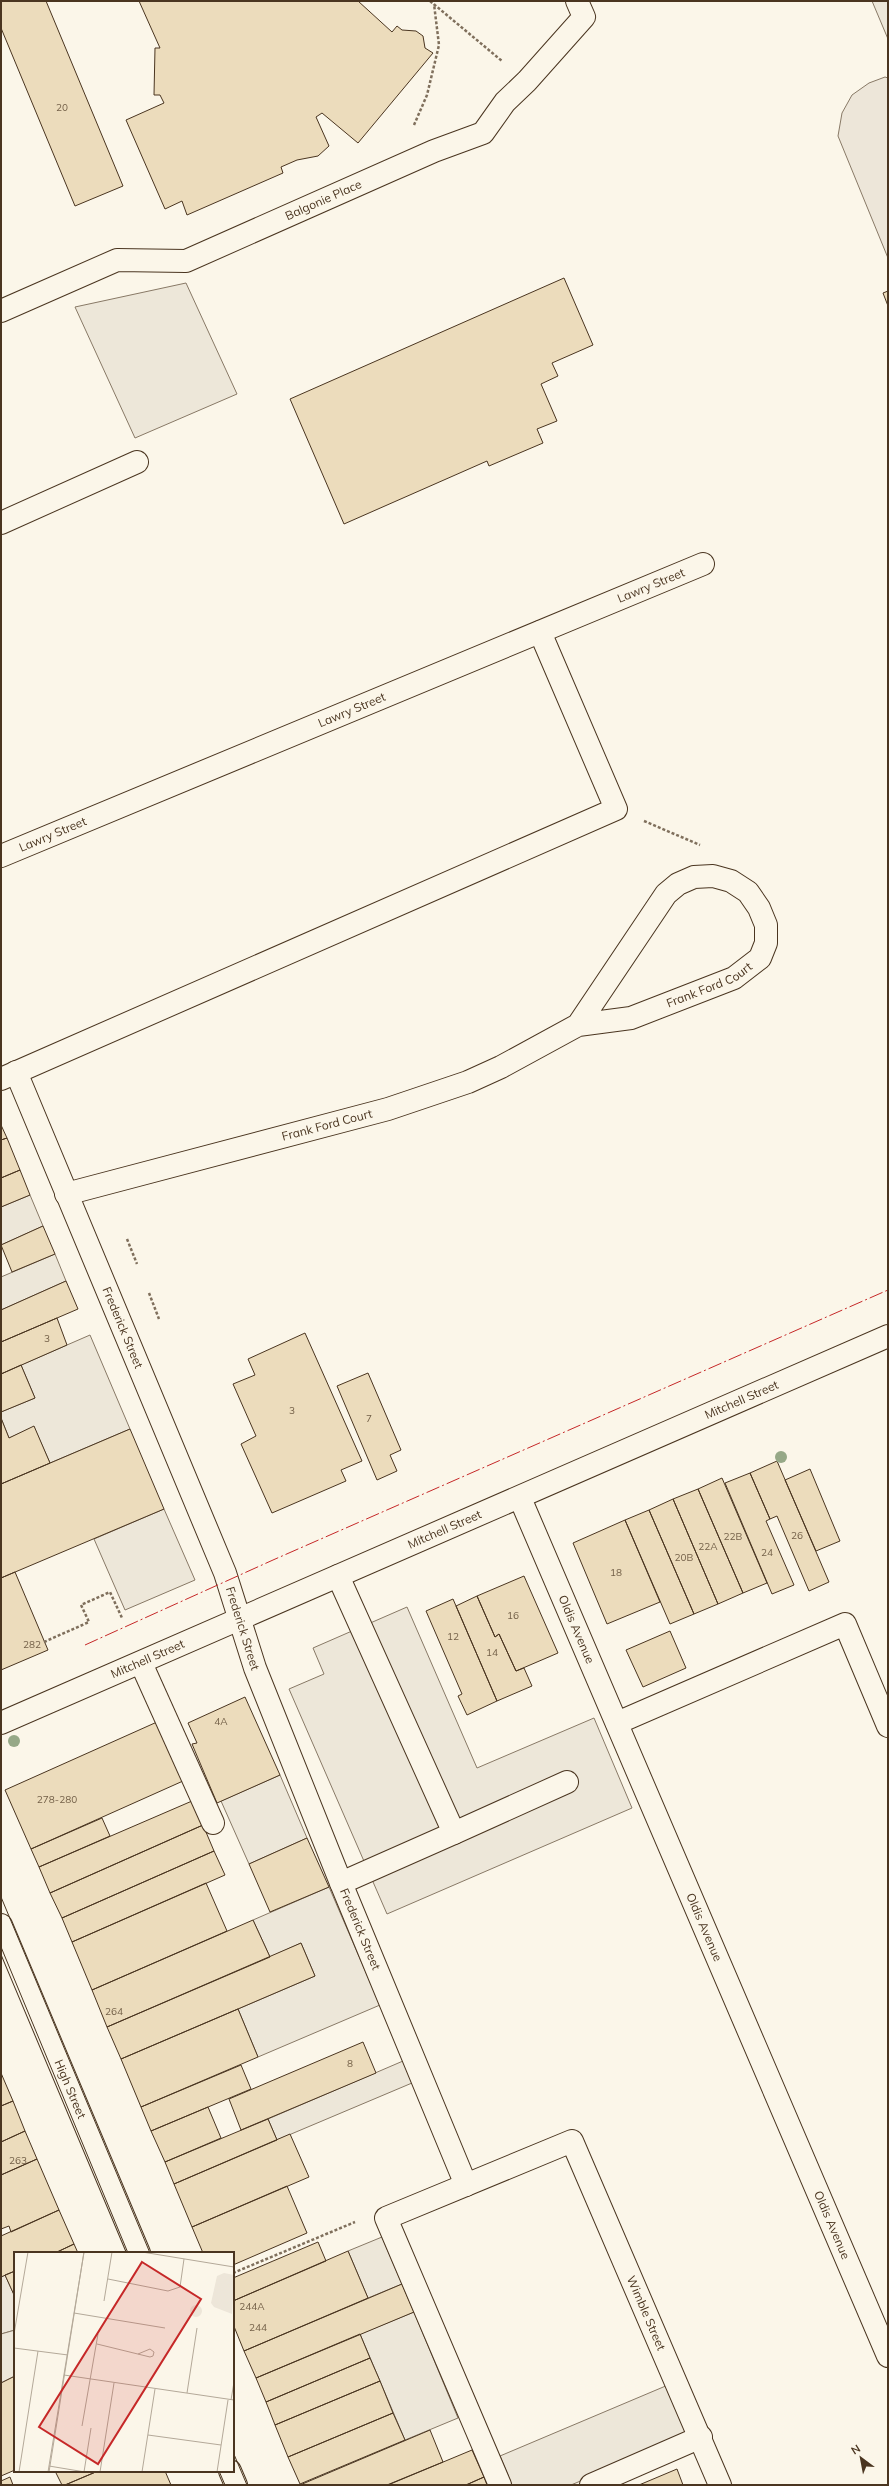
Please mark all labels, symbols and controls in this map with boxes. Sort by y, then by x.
house number: 20 [56,101,68,114]
street label: Balgonie Place [283,176,364,223]
street label: Lawry Street [615,564,687,606]
street label: Lawry Street [316,689,388,730]
street label: Lawry Street [17,813,88,855]
street label: Frank Ford Court [664,959,755,1011]
street label: Frank Ford Court [280,1105,374,1144]
street label: Frederick Street [99,1284,147,1370]
house number: 3 [44,1332,50,1345]
street label: Mitchell Street [702,1377,781,1422]
house number: 3 [289,1404,295,1417]
house number: 7 [366,1412,372,1425]
street label: Mitchell Street [405,1506,484,1552]
house number: 26 [791,1529,803,1542]
house number: 22B [724,1530,743,1543]
house number: 22A [698,1540,718,1553]
house number: 24 [761,1546,773,1559]
house number: 20B [675,1551,694,1564]
house number: 18 [610,1566,622,1579]
street label: Frederick Street [223,1585,263,1672]
street label: Oldis Avenue [556,1593,598,1666]
house number: 16 [507,1609,519,1622]
house number: 12 [447,1630,459,1643]
street label: Mitchell Street [108,1636,187,1681]
house number: 282 [23,1638,41,1651]
house number: 14 [486,1646,498,1659]
house number: 4A [214,1715,228,1728]
house number: 278-280 [37,1793,77,1806]
street label: Frederick Street [337,1886,384,1972]
street label: Oldis Avenue [683,1890,726,1964]
house number: 264 [105,2005,123,2018]
street label: High Street [51,2057,90,2121]
house number: 8 [347,2057,353,2070]
house number: 263 [9,2154,27,2167]
street label: Oldis Avenue [811,2188,854,2261]
inset map [14,2252,234,2472]
street label: Wimble Street [624,2273,669,2353]
house number: 244A [239,2300,265,2313]
house number: 244 [249,2321,267,2334]
north arrow [841,2438,881,2478]
text: N [848,2441,863,2458]

